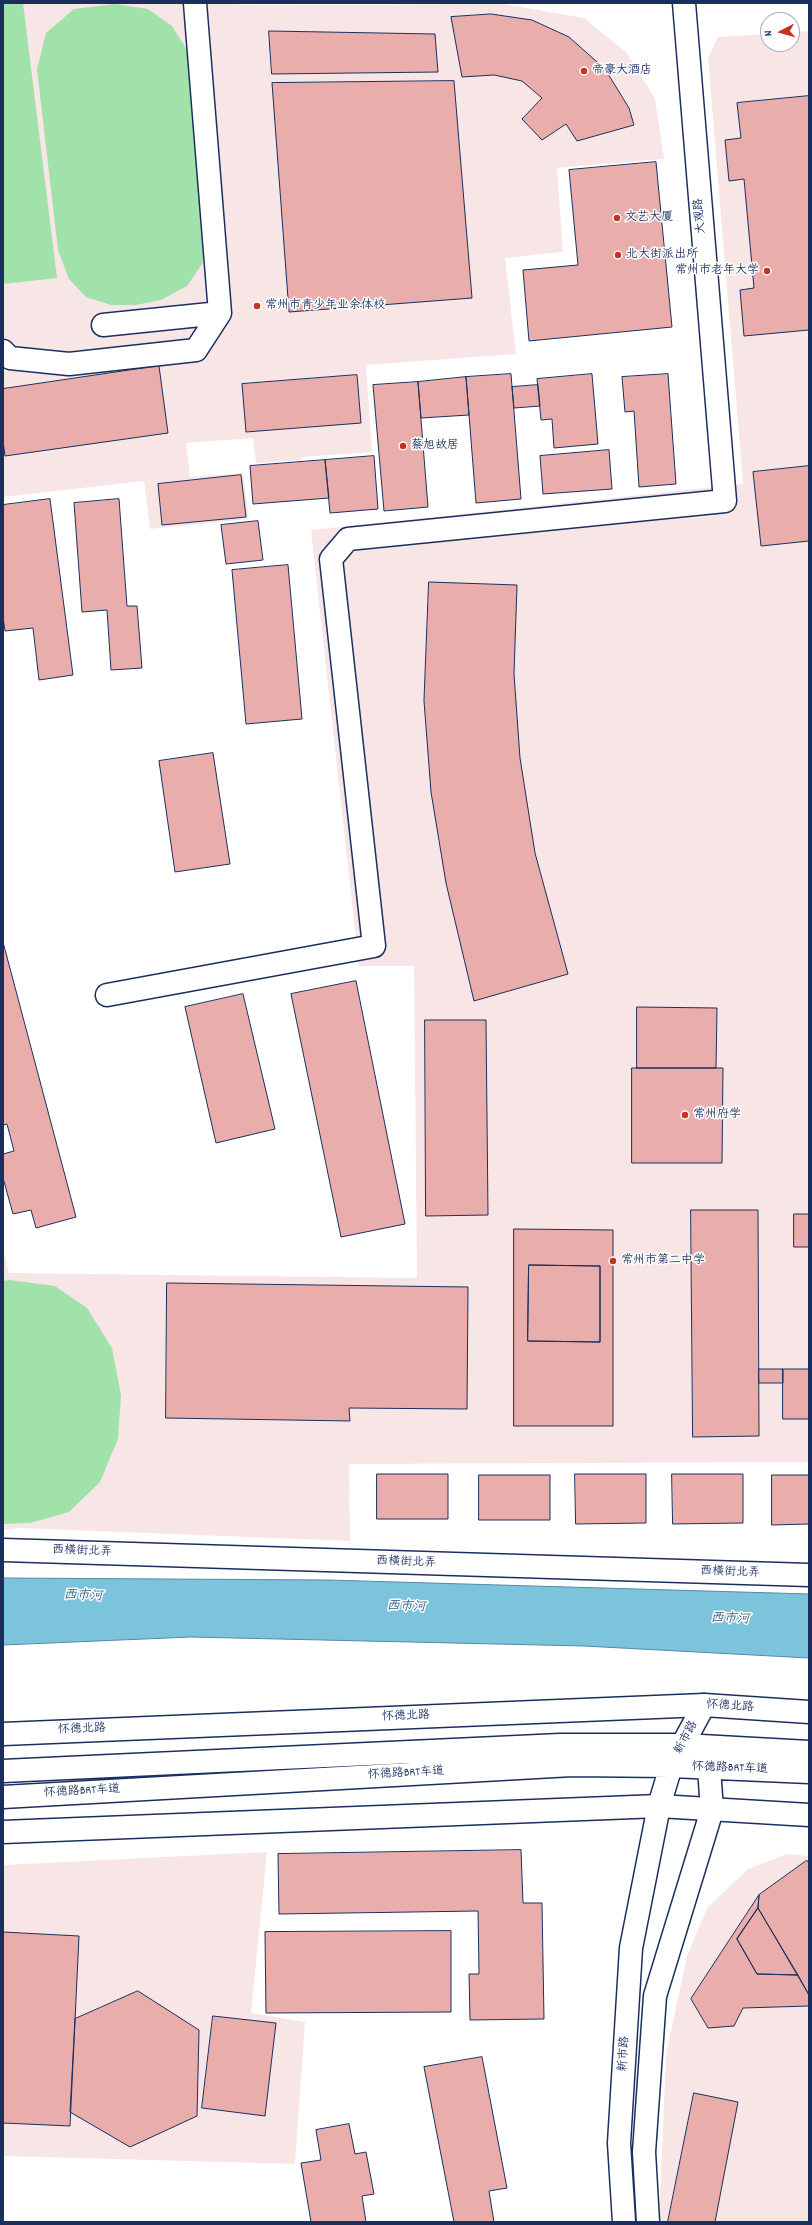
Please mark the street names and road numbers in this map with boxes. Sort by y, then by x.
street label: 大观路 [692,197,710,235]
street label: 西横街北弄 [52,1544,112,1560]
street label: 西横街北弄 [376,1555,436,1571]
street label: 西横街北弄 [700,1565,760,1581]
street label: 怀德北路 [706,1698,754,1716]
street label: 怀德北路 [382,1709,430,1725]
street label: 新市路 [672,1719,702,1757]
street label: 怀德北路 [58,1722,106,1738]
street label: 怀德路BRT车道 [692,1760,768,1778]
street label: 怀德路BRT车道 [368,1765,444,1783]
street label: 怀德路BRT车道 [44,1783,120,1801]
street label: 新市路 [617,2036,633,2072]

